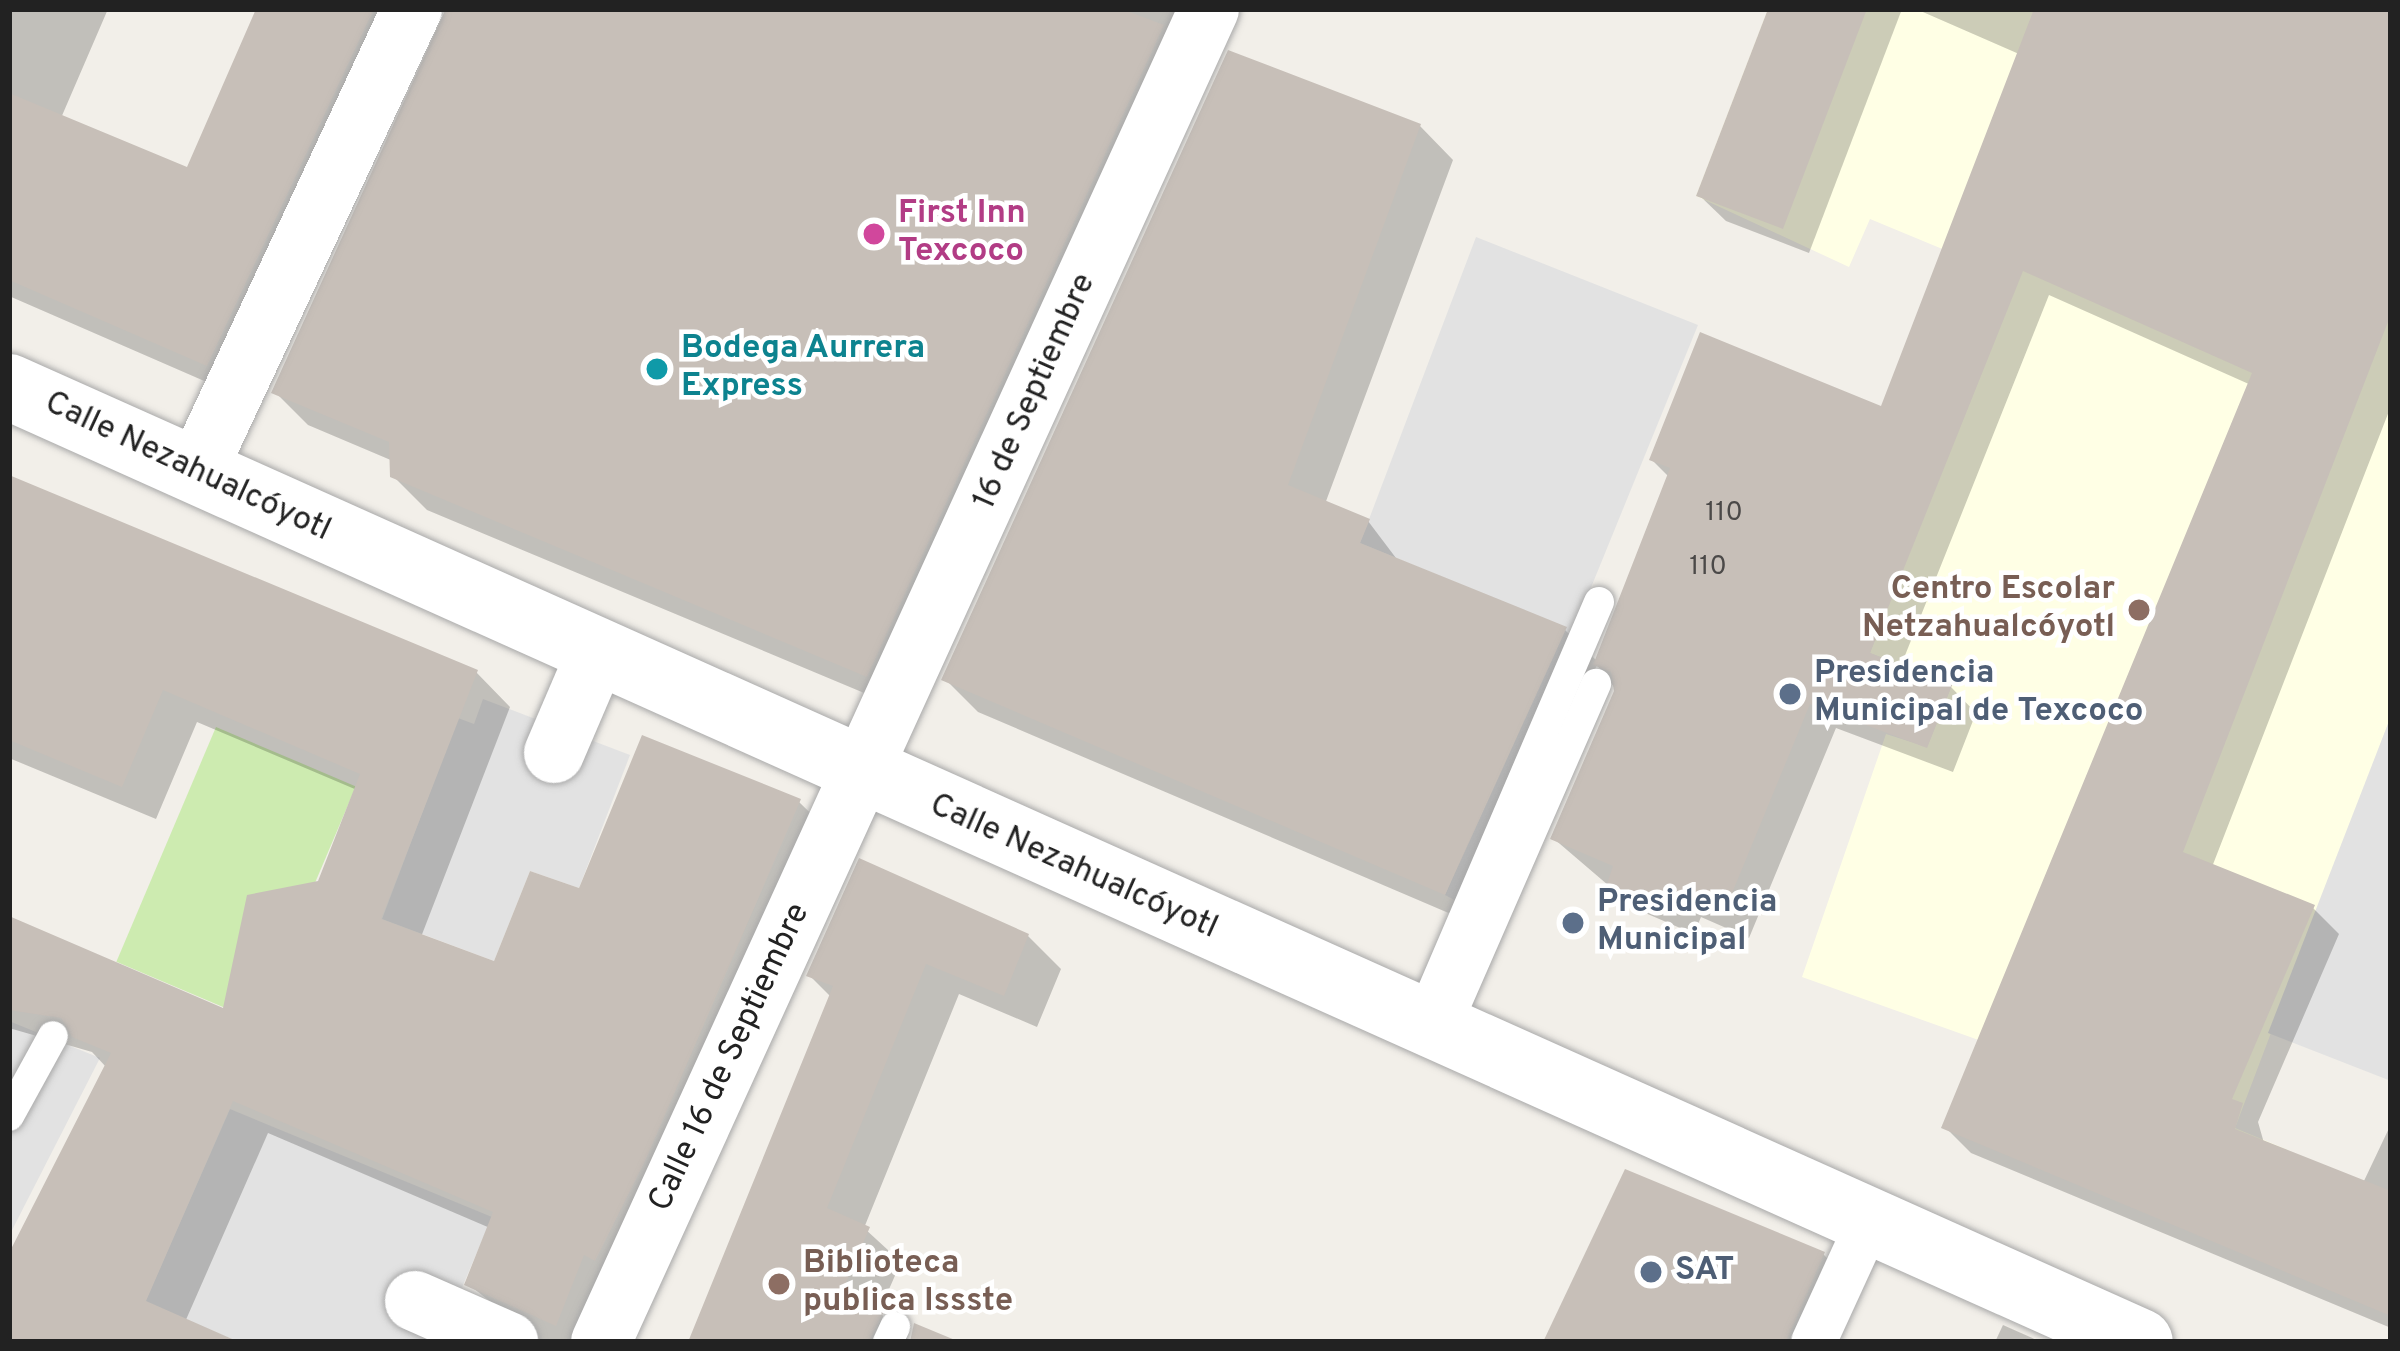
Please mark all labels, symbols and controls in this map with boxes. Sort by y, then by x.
place label: First Inn Texcoco [898,195,1026,273]
marker: First Inn Texcoco [861,221,887,247]
street label: 16 de Septiembre [966,268,1106,516]
place label: Bodega Aurrera Express [681,330,926,408]
marker: Bodega Aurrera Express [644,356,670,382]
street label: Calle Nezahualcóyotl [38,384,336,552]
house number: 110 [1705,498,1743,530]
house number: 110 [1689,552,1727,584]
place label: Centro Escolar Netzahualcóyotl [1862,571,2115,649]
marker: Centro Escolar Netzahualcóyotl [2126,597,2152,623]
place label: Presidencia Municipal de Texcoco [1814,655,2143,733]
marker: Presidencia Municipal de Texcoco [1777,681,1803,707]
street label: Calle Nezahualcóyotl [923,787,1223,949]
place label: Presidencia Municipal [1597,884,1777,962]
street label: Calle 16 de Septiembre [642,898,820,1218]
marker: Presidencia Municipal [1560,910,1586,936]
place label: Biblioteca publica Issste [803,1245,1013,1323]
place label: SAT [1675,1252,1734,1292]
marker: SAT [1638,1259,1664,1285]
marker: Biblioteca publica Issste [766,1271,792,1297]

